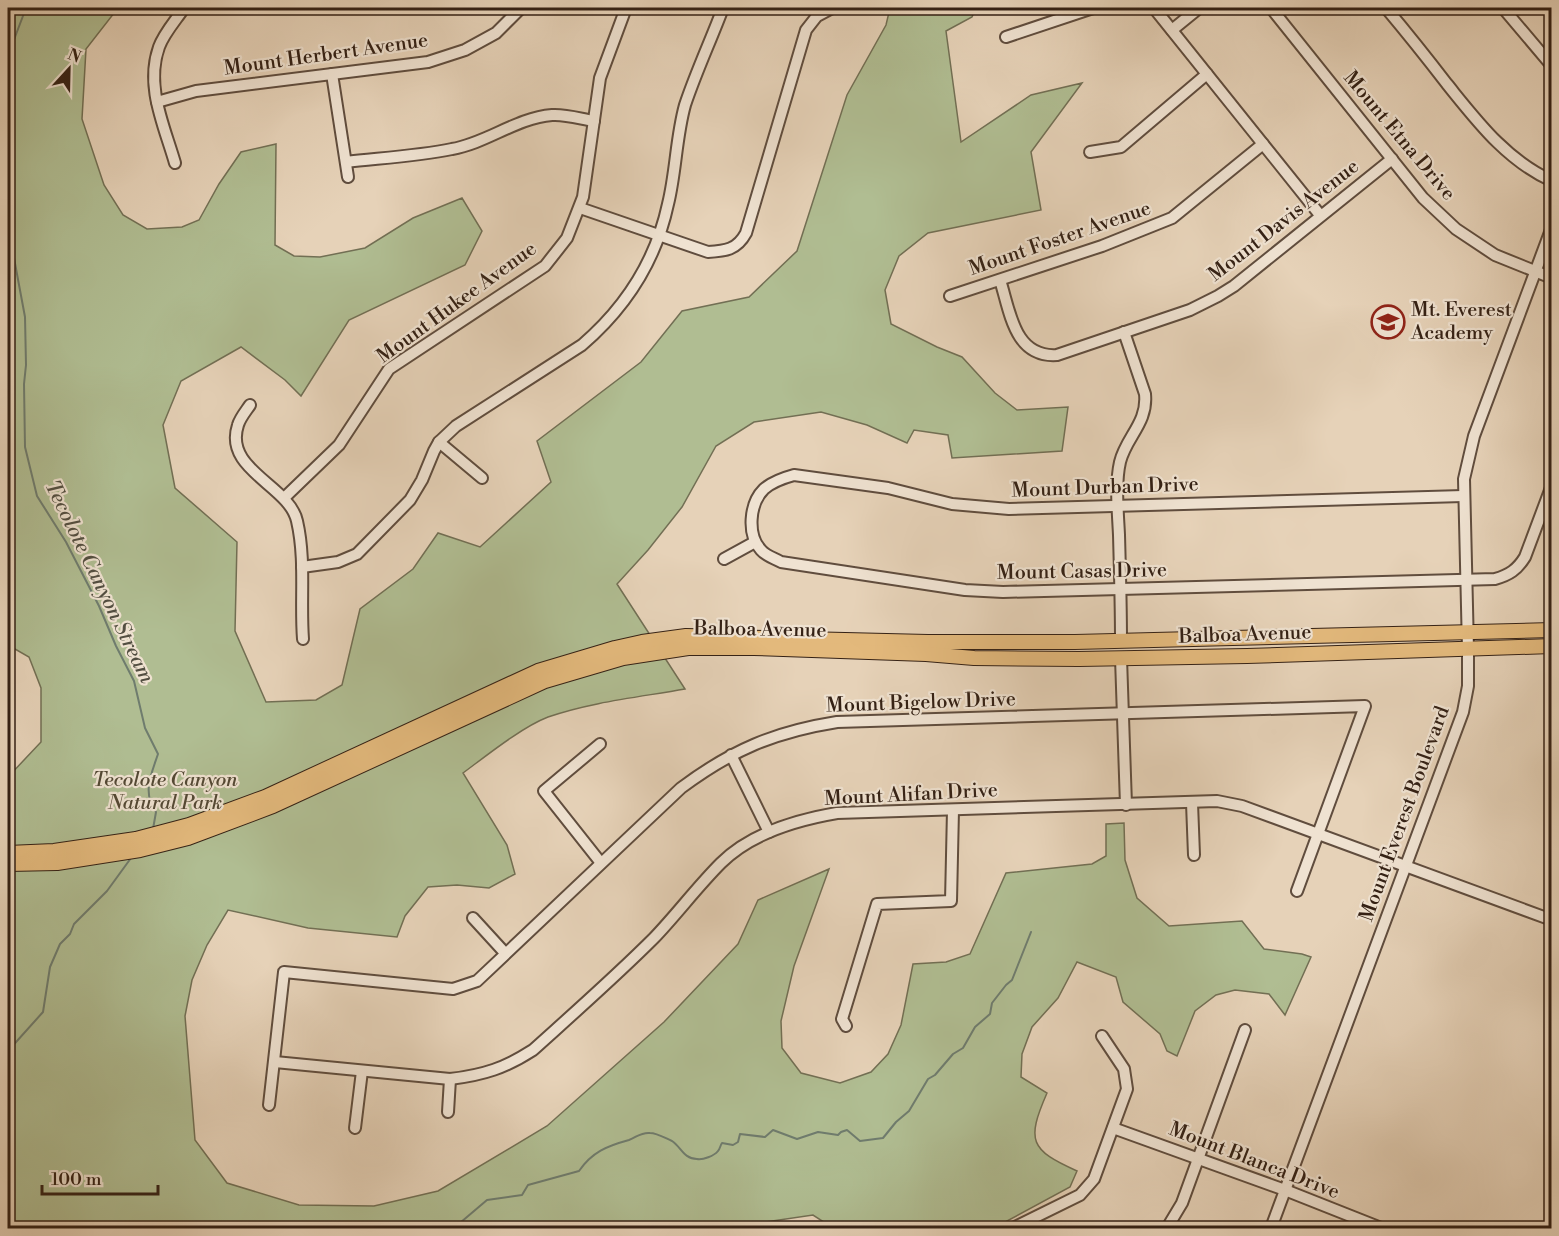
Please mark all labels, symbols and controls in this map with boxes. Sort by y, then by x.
street label: Mount Herbert Avenue [222,28,430,82]
north arrow [39,39,99,99]
text: N [65,44,84,68]
street label: Mount Etna Drive [1338,66,1460,206]
street label: Mount Davis Avenue [1204,154,1364,288]
street label: Mount Foster Avenue [966,196,1154,282]
street label: Mount Hukee Avenue [372,237,542,369]
place label: Mt. Everest Academy [1410,298,1512,346]
school or university icon: Mt. Everest Academy [1370,304,1406,340]
street label: Mount Durban Drive [1011,472,1199,504]
water label: Tecolote Canyon Stream [39,476,160,689]
street label: Mount Casas Drive [997,558,1167,586]
street label: Balboa Avenue [692,616,827,644]
street label: Balboa Avenue [1177,620,1312,650]
street label: Mount Bigelow Drive [826,687,1016,719]
street label: Mount Everest Boulevard [1354,702,1456,925]
park label: Tecolote Canyon Natural Park [92,768,238,816]
street label: Mount Alifan Drive [823,778,999,812]
street label: Mount Blanca Drive [1165,1117,1343,1205]
scale bar [42,1158,158,1196]
text: 100 m [51,1168,102,1191]

